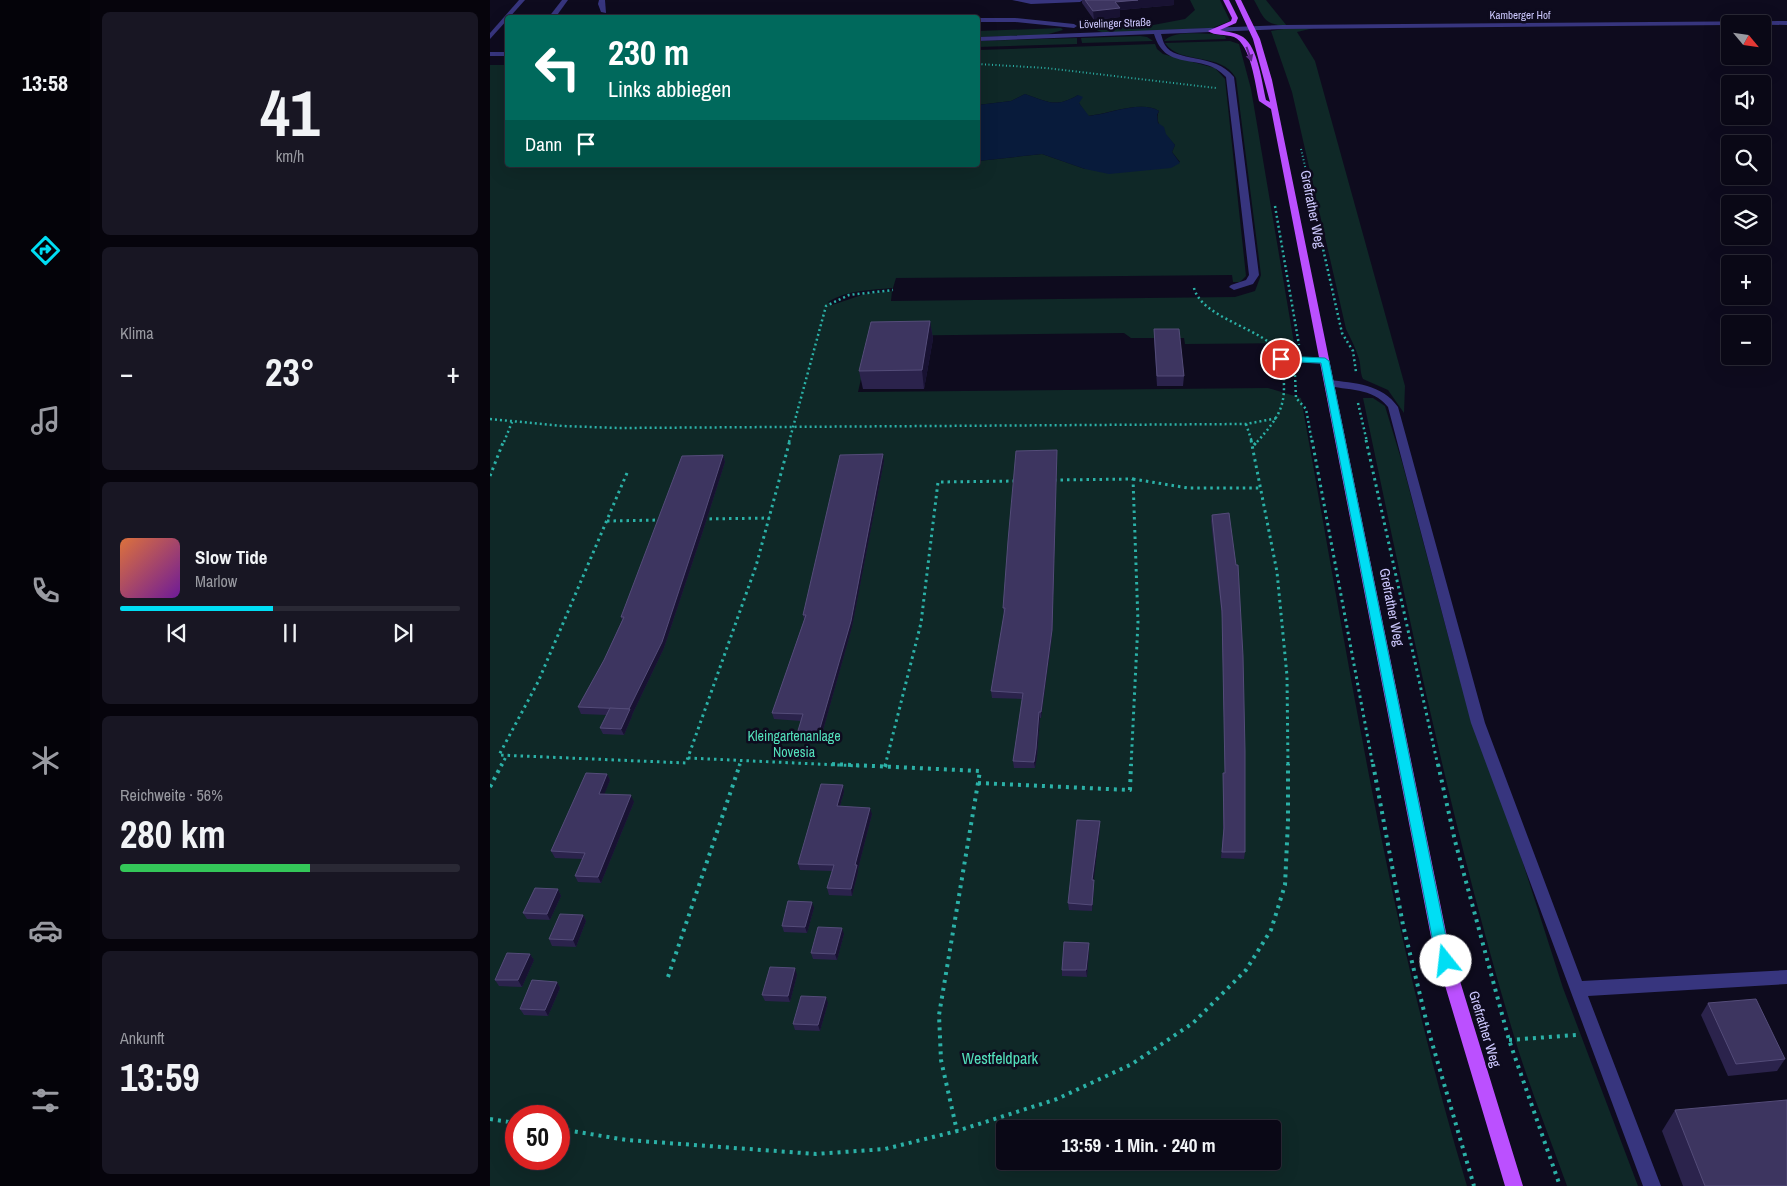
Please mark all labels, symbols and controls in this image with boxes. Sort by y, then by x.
street label: Kamberger Hof [1489,8,1551,22]
street label: Lövelinger Straße [1079,15,1151,31]
north arrow [1721,15,1771,65]
map controls [1721,15,1771,365]
text: 230 m [608,29,689,76]
icon: left [525,35,590,100]
one-way arrow [1245,47,1253,62]
text: 13:58 [22,68,68,98]
text: 41 [260,69,320,156]
text: Links abbiegen [608,74,731,104]
button: sound [1721,75,1771,125]
icon: arrive [572,130,600,158]
text: Dann [525,131,562,157]
button: search [1721,135,1771,185]
text: km/h [276,145,304,167]
street label: Grefrather Weg [1297,169,1329,250]
button: layers [1721,195,1771,245]
icon: directions [28,233,63,268]
button: + [1721,255,1771,305]
button: − [1721,315,1771,365]
text: Klima [120,322,154,344]
pin [1260,338,1302,380]
icon: arrive [1267,345,1295,373]
text: 23° [265,347,315,398]
text: − [120,354,133,392]
text: + [447,354,460,392]
icon: music [28,403,63,438]
text: Slow Tide [195,544,267,570]
street label: Grefrather Weg [1376,567,1408,648]
text: Marlow [195,570,237,592]
icon: phone [28,573,63,608]
icon: previous [163,619,191,647]
icon: pause [276,619,304,647]
icon: next [389,619,417,647]
park label: Kleingartenanlage Novesia [747,727,841,761]
icon: climate [28,743,63,778]
text: Reichweite · 56% [120,784,223,806]
text: 280 km [120,809,226,860]
icon: car [28,913,63,948]
position arrow [1419,934,1471,986]
street label: Grefrather Weg [1465,989,1505,1070]
text: Ankunft [120,1027,165,1049]
park label: Westfeldpark [962,1047,1039,1069]
text: 13:59 [120,1052,200,1103]
icon: filters [28,1083,63,1118]
speed limit sign: 50 [505,1105,570,1170]
text: 13:59 · 1 Min. · 240 m [1061,1132,1216,1158]

